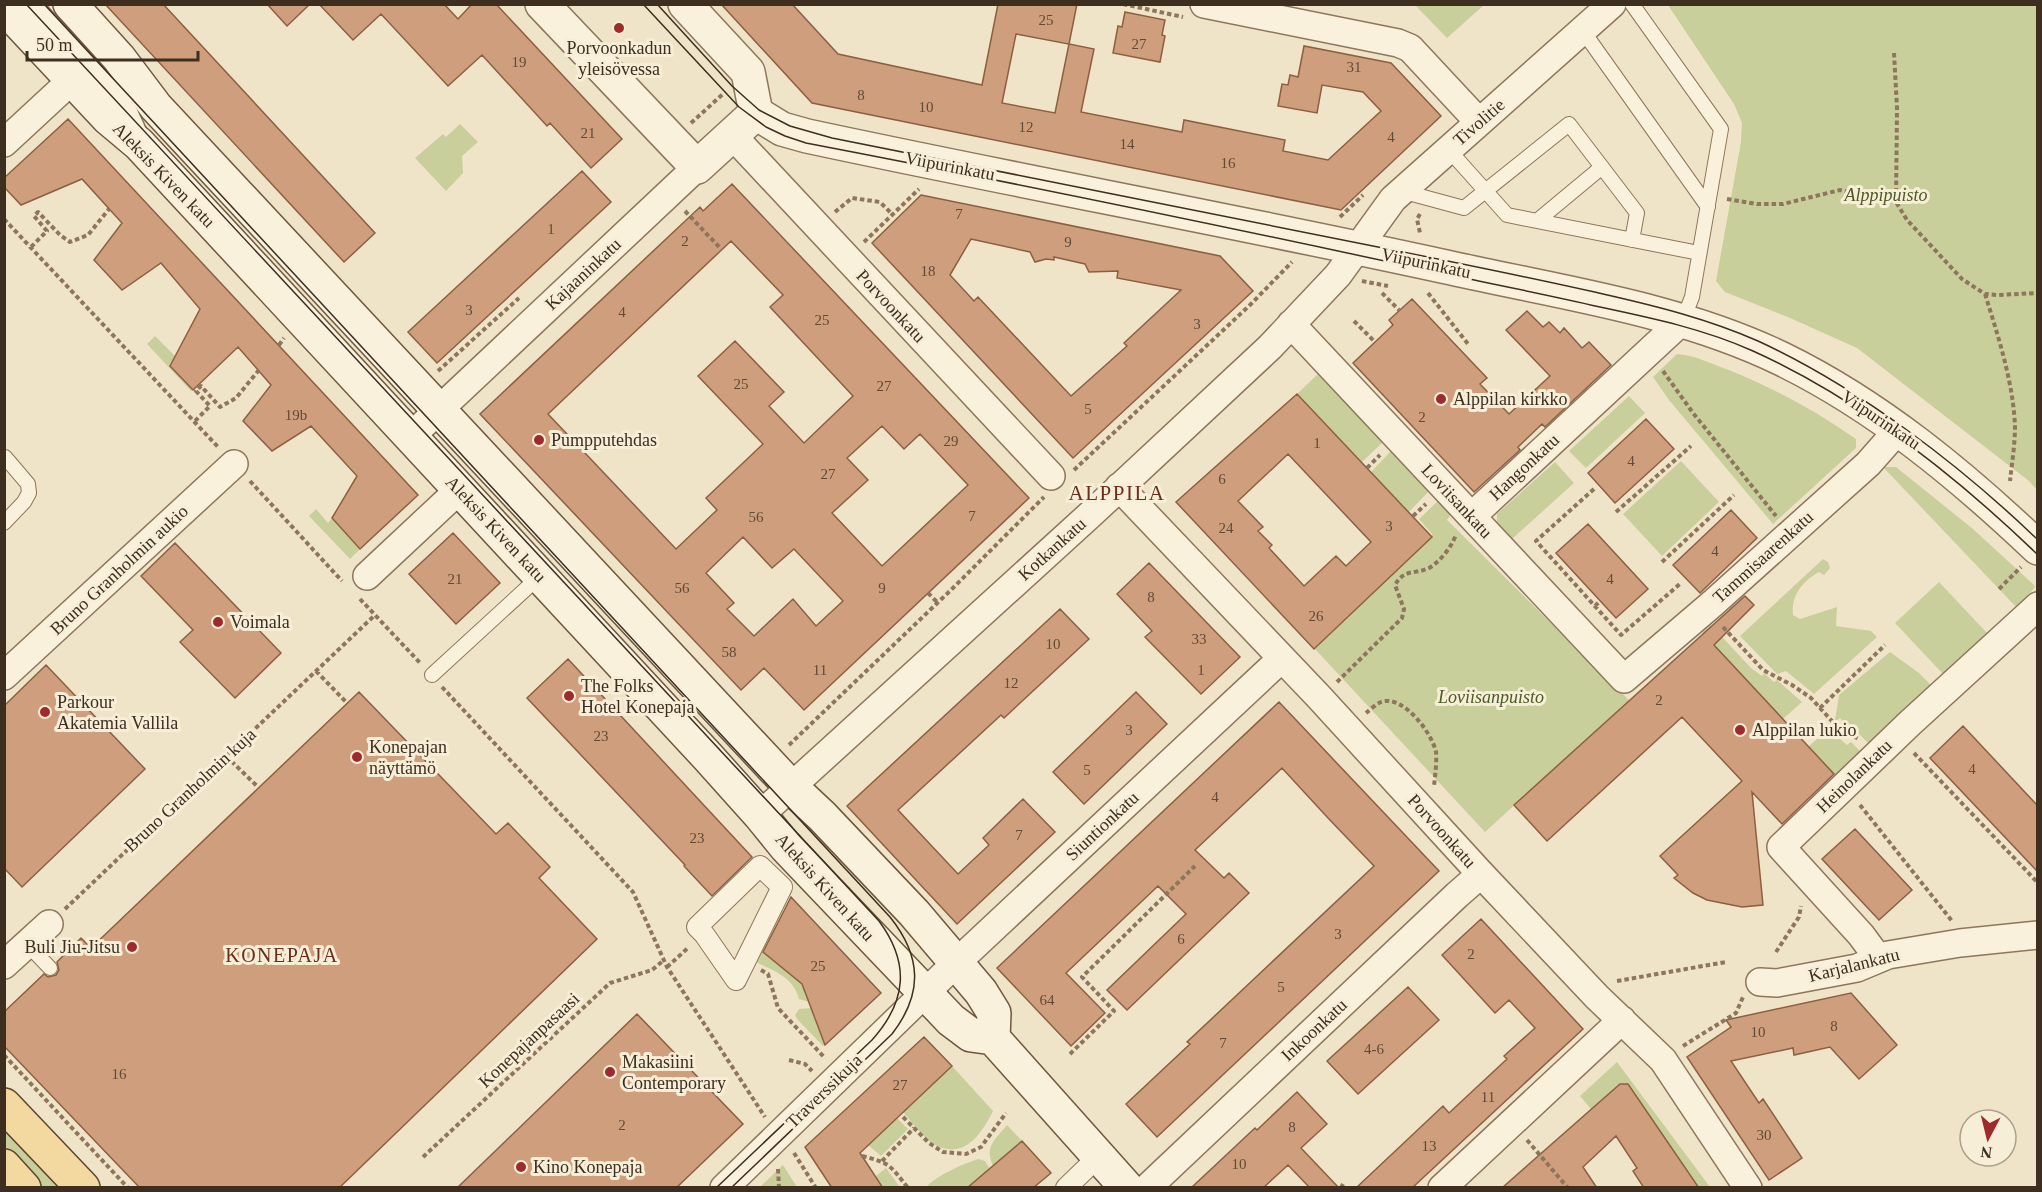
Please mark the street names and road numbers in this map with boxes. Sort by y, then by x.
street label: Tivolitie [1449,94,1509,150]
street label: Aleksis Kiven katu [109,118,219,232]
street label: Viipurinkatu [903,148,997,184]
street label: Kajaaninkatu [541,234,625,314]
street label: Viipurinkatu [1379,244,1473,282]
street label: Porvoonkatu [852,266,930,346]
street label: Viipurinkatu [1838,386,1924,454]
street label: Hangonkatu [1485,430,1563,504]
street label: Loviisankatu [1418,460,1496,542]
street label: Aleksis Kiven katu [442,472,550,586]
street label: Bruno Granholmin aukio [46,501,192,639]
street label: Tammisaarenkatu [1709,507,1817,607]
street label: Kotkankatu [1014,513,1090,585]
street label: Bruno Granholmin kuja [120,724,260,856]
street label: Heinolankatu [1812,735,1896,817]
street label: Siuntionkatu [1062,787,1142,865]
street label: Porvoonkatu [1404,790,1480,872]
street label: Aleksis Kiven katu [771,829,879,945]
street label: Karjalankatu [1806,944,1902,986]
street label: Konepajanpasaasi [475,988,583,1092]
street label: Inkoonkatu [1277,995,1351,1065]
street label: Traverssikuja [782,1050,866,1132]

